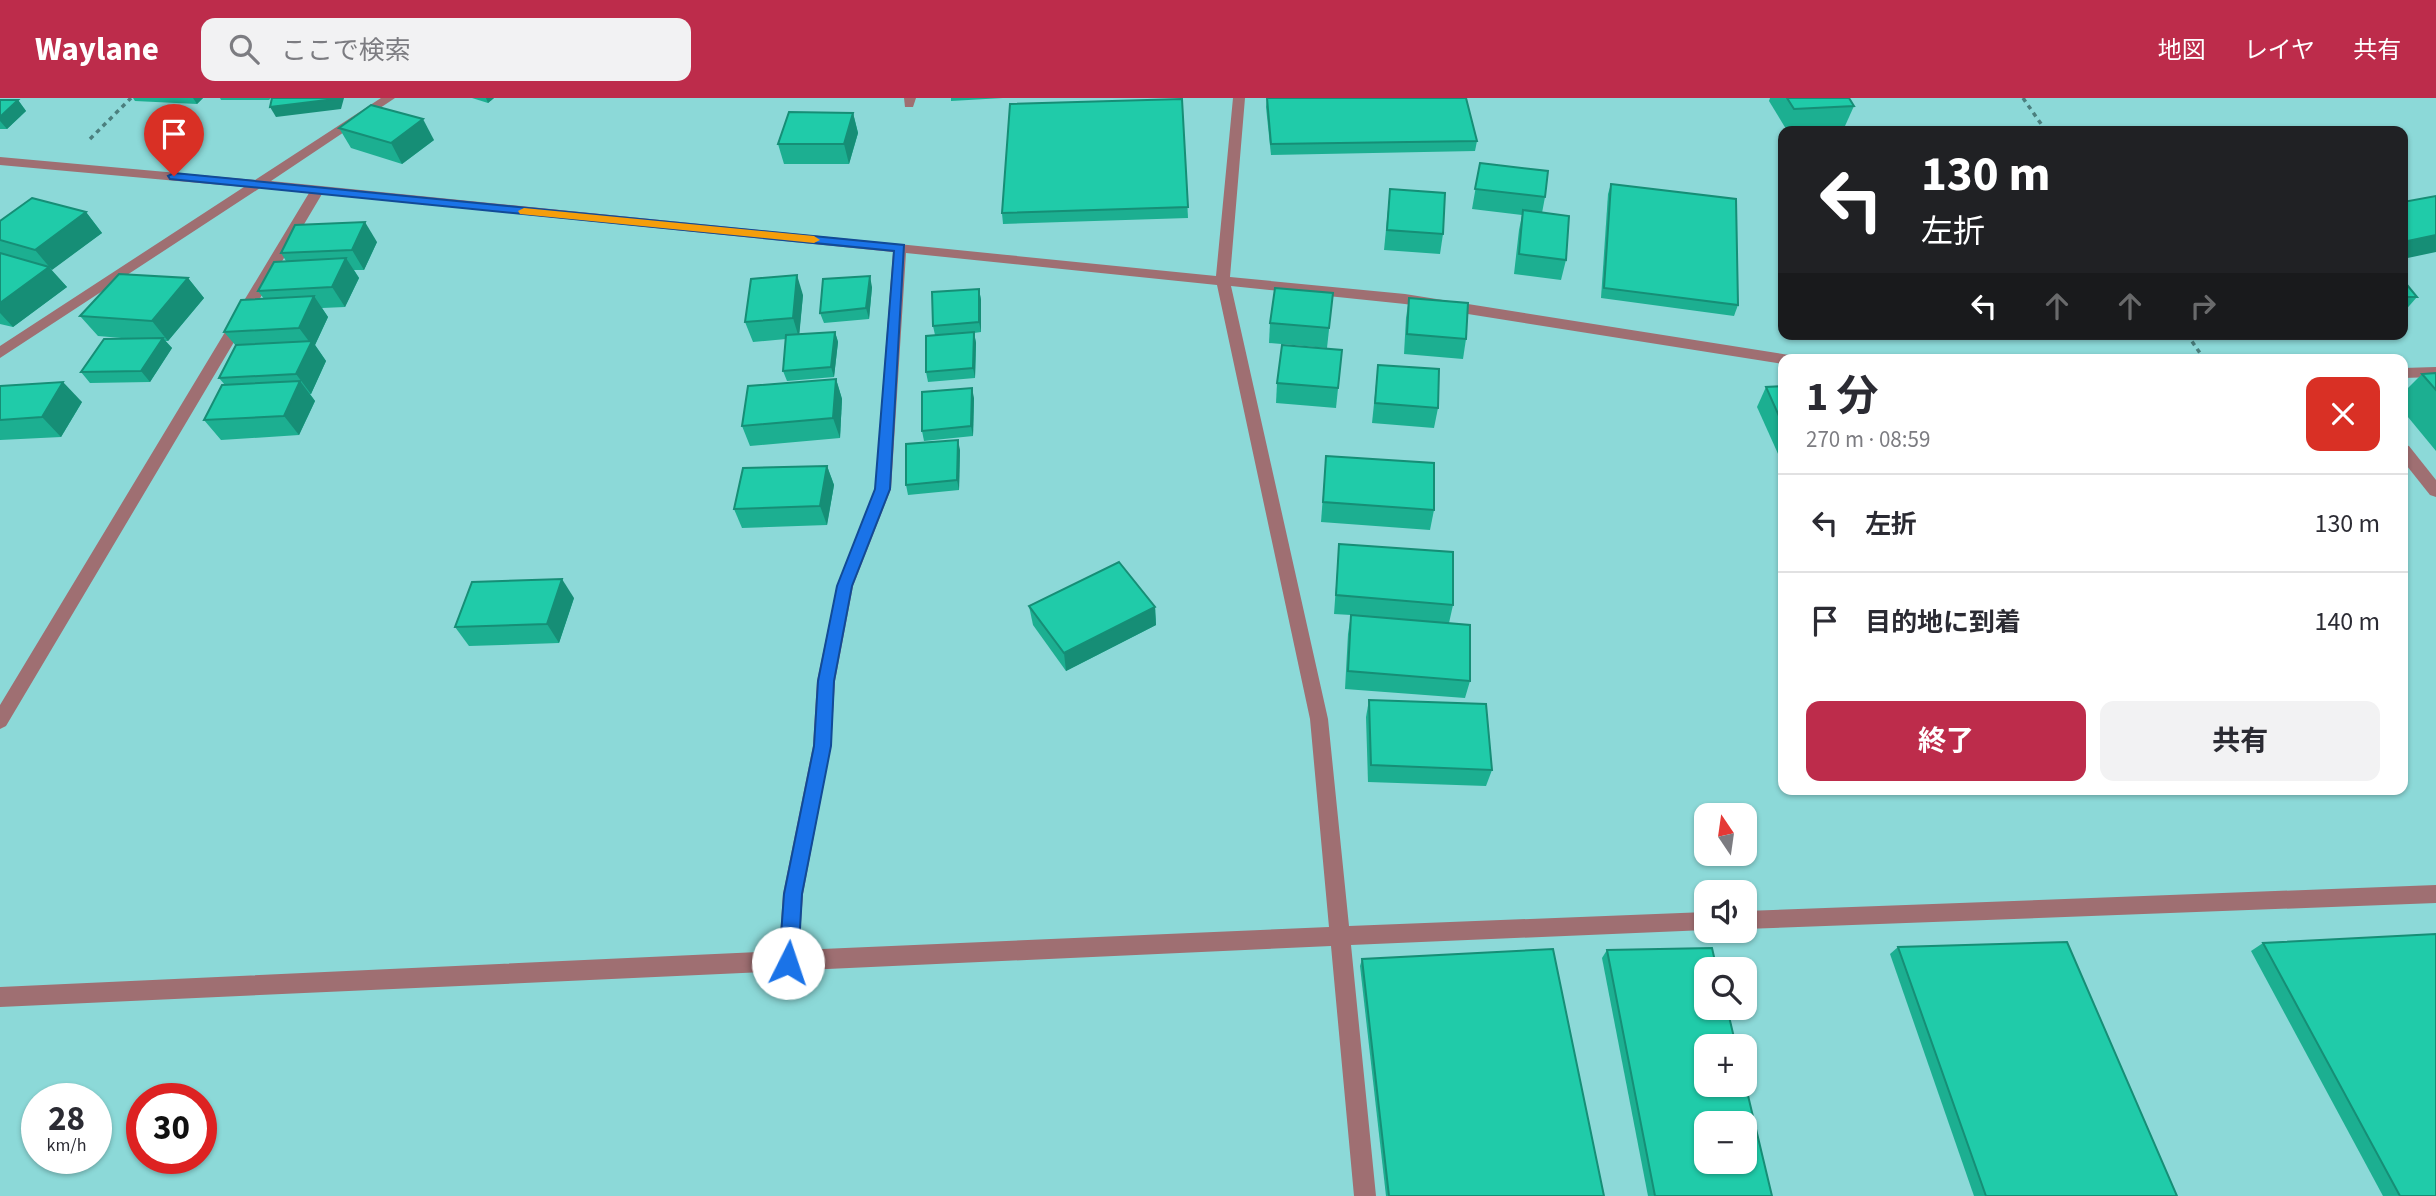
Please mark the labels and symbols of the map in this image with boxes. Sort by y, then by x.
pin [144,104,204,176]
north arrow [1694,803,1757,866]
position arrow [751,926,825,1000]
speed limit sign: 30 [126,1083,217,1174]

